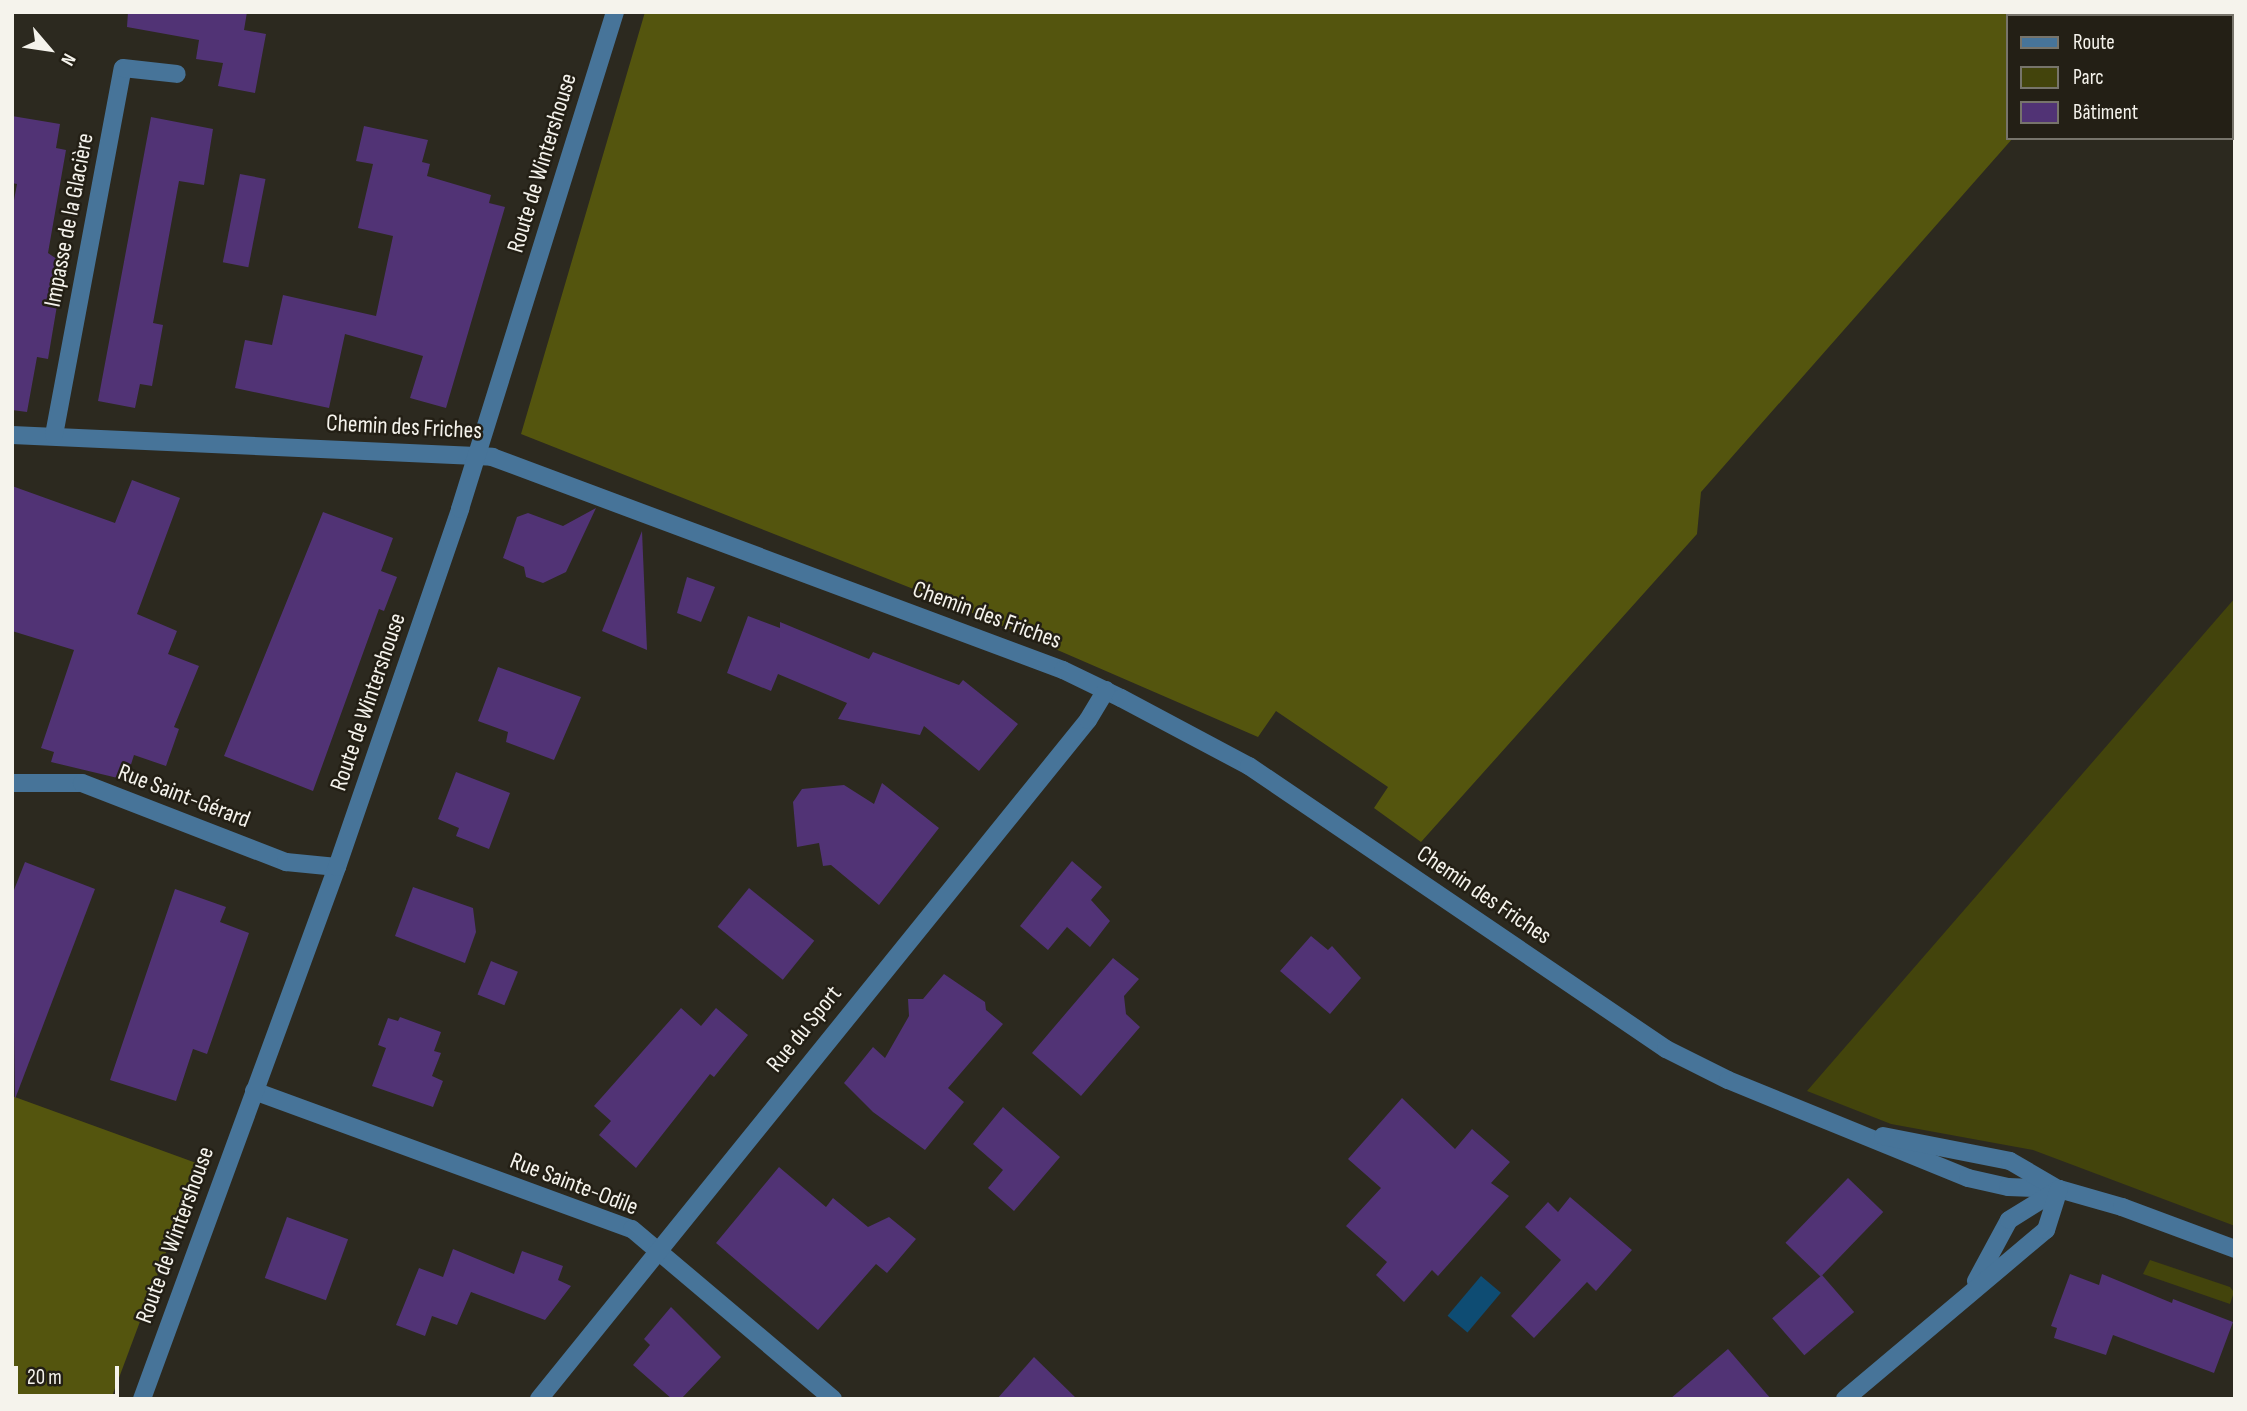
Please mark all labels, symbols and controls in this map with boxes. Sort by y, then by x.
north arrow [14,14,84,84]
legend [2006,14,2233,140]
text: Route [2073,30,2115,55]
text: N [55,49,80,69]
text: Parc [2073,65,2104,90]
street label: Route de Wintershouse [501,70,583,256]
text: Bâtiment [2073,100,2138,125]
street label: Impasse de la Glacière [38,131,100,309]
street label: Chemin des Friches [325,409,483,445]
street label: Chemin des Friches [909,575,1065,655]
street label: Route de Wintershouse [324,609,412,795]
street label: Rue Saint-Gérard [114,758,254,834]
street label: Chemin des Friches [1411,839,1557,951]
street label: Rue du Sport [760,980,848,1078]
street label: Route de Wintershouse [130,1143,220,1327]
street label: Rue Sainte-Odile [506,1146,642,1222]
scale bar [18,1352,122,1396]
text: 20 m [27,1365,62,1390]

